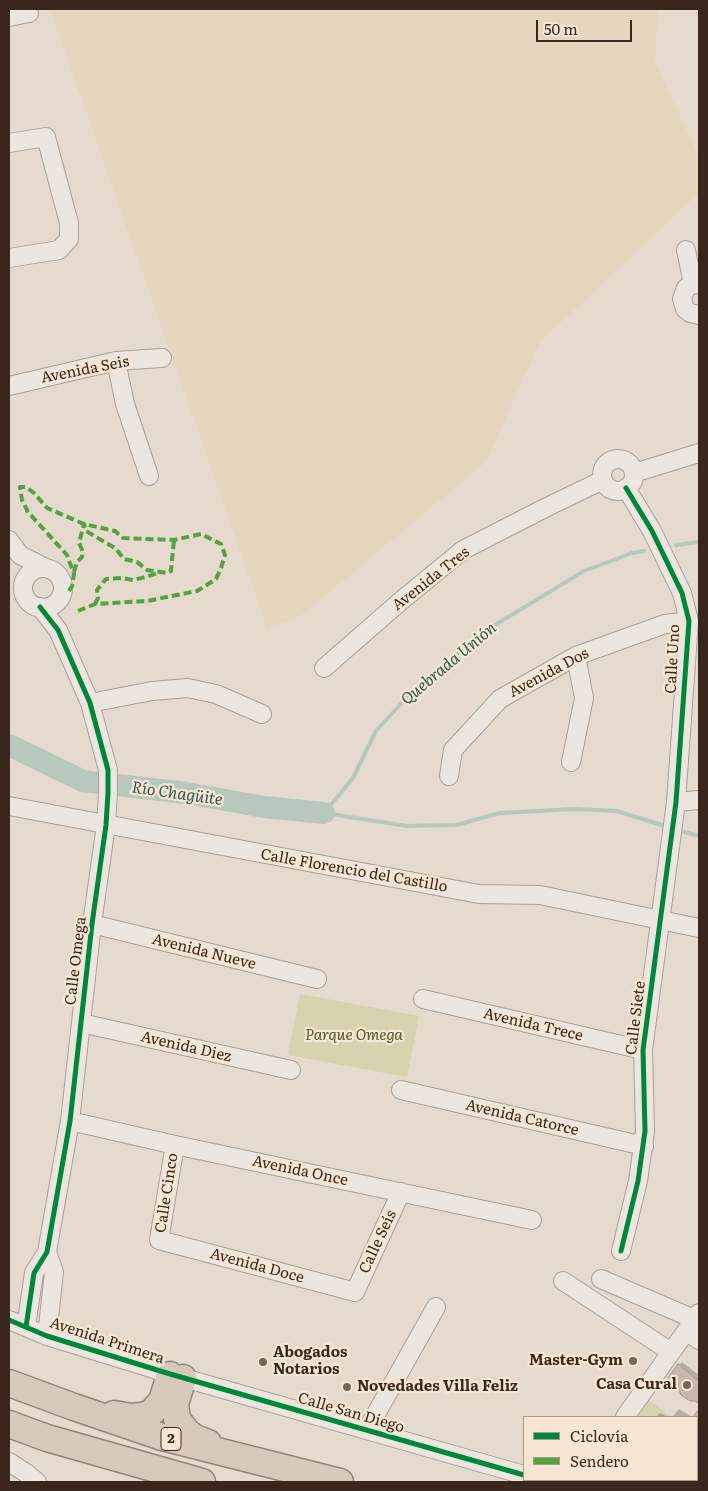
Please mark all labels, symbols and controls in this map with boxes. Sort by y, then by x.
scale bar [538,10,634,42]
text: 50 m [544,17,578,40]
street label: Avenida Seis [39,353,131,387]
street label: Avenida Tres [389,543,473,615]
water label: Quebrada Unión [397,619,501,709]
street label: Calle Uno [662,624,684,694]
street label: Avenida Dos [506,644,592,702]
water label: Río Chagüite [130,778,224,810]
street label: Calle Florencio del Castillo [259,846,449,896]
street label: Calle Omega [62,916,90,1006]
street label: Avenida Nueve [150,930,258,974]
street label: Calle Siete [623,980,649,1056]
street label: Avenida Trece [481,1005,585,1045]
park label: Parque Omega [305,1027,403,1045]
street label: Avenida Diez [139,1028,233,1066]
street label: Avenida Catorce [464,1096,580,1140]
street label: Calle Cinco [152,1152,182,1234]
street label: Avenida Once [250,1152,350,1190]
street label: Calle Seís [356,1208,400,1276]
street label: Avenida Doce [208,1245,306,1287]
street label: Avenida Primera [47,1314,167,1368]
place label: Abogados Notarios [273,1344,347,1379]
place label: Master-Gym [529,1352,623,1370]
marker: Master-Gym [627,1355,639,1367]
marker: Abogados Notarios [257,1356,269,1368]
place label: Casa Cural [596,1376,677,1394]
place label: Novedades Villa Feliz [357,1378,518,1396]
marker: Casa Cural [681,1379,693,1391]
marker: Novedades Villa Feliz [341,1381,353,1393]
street label: Calle San Diego [296,1389,406,1437]
legend [523,1416,698,1481]
text: Ciclovía [570,1424,628,1447]
road number: 2 [161,1428,181,1450]
text: Sendero [570,1449,629,1472]

